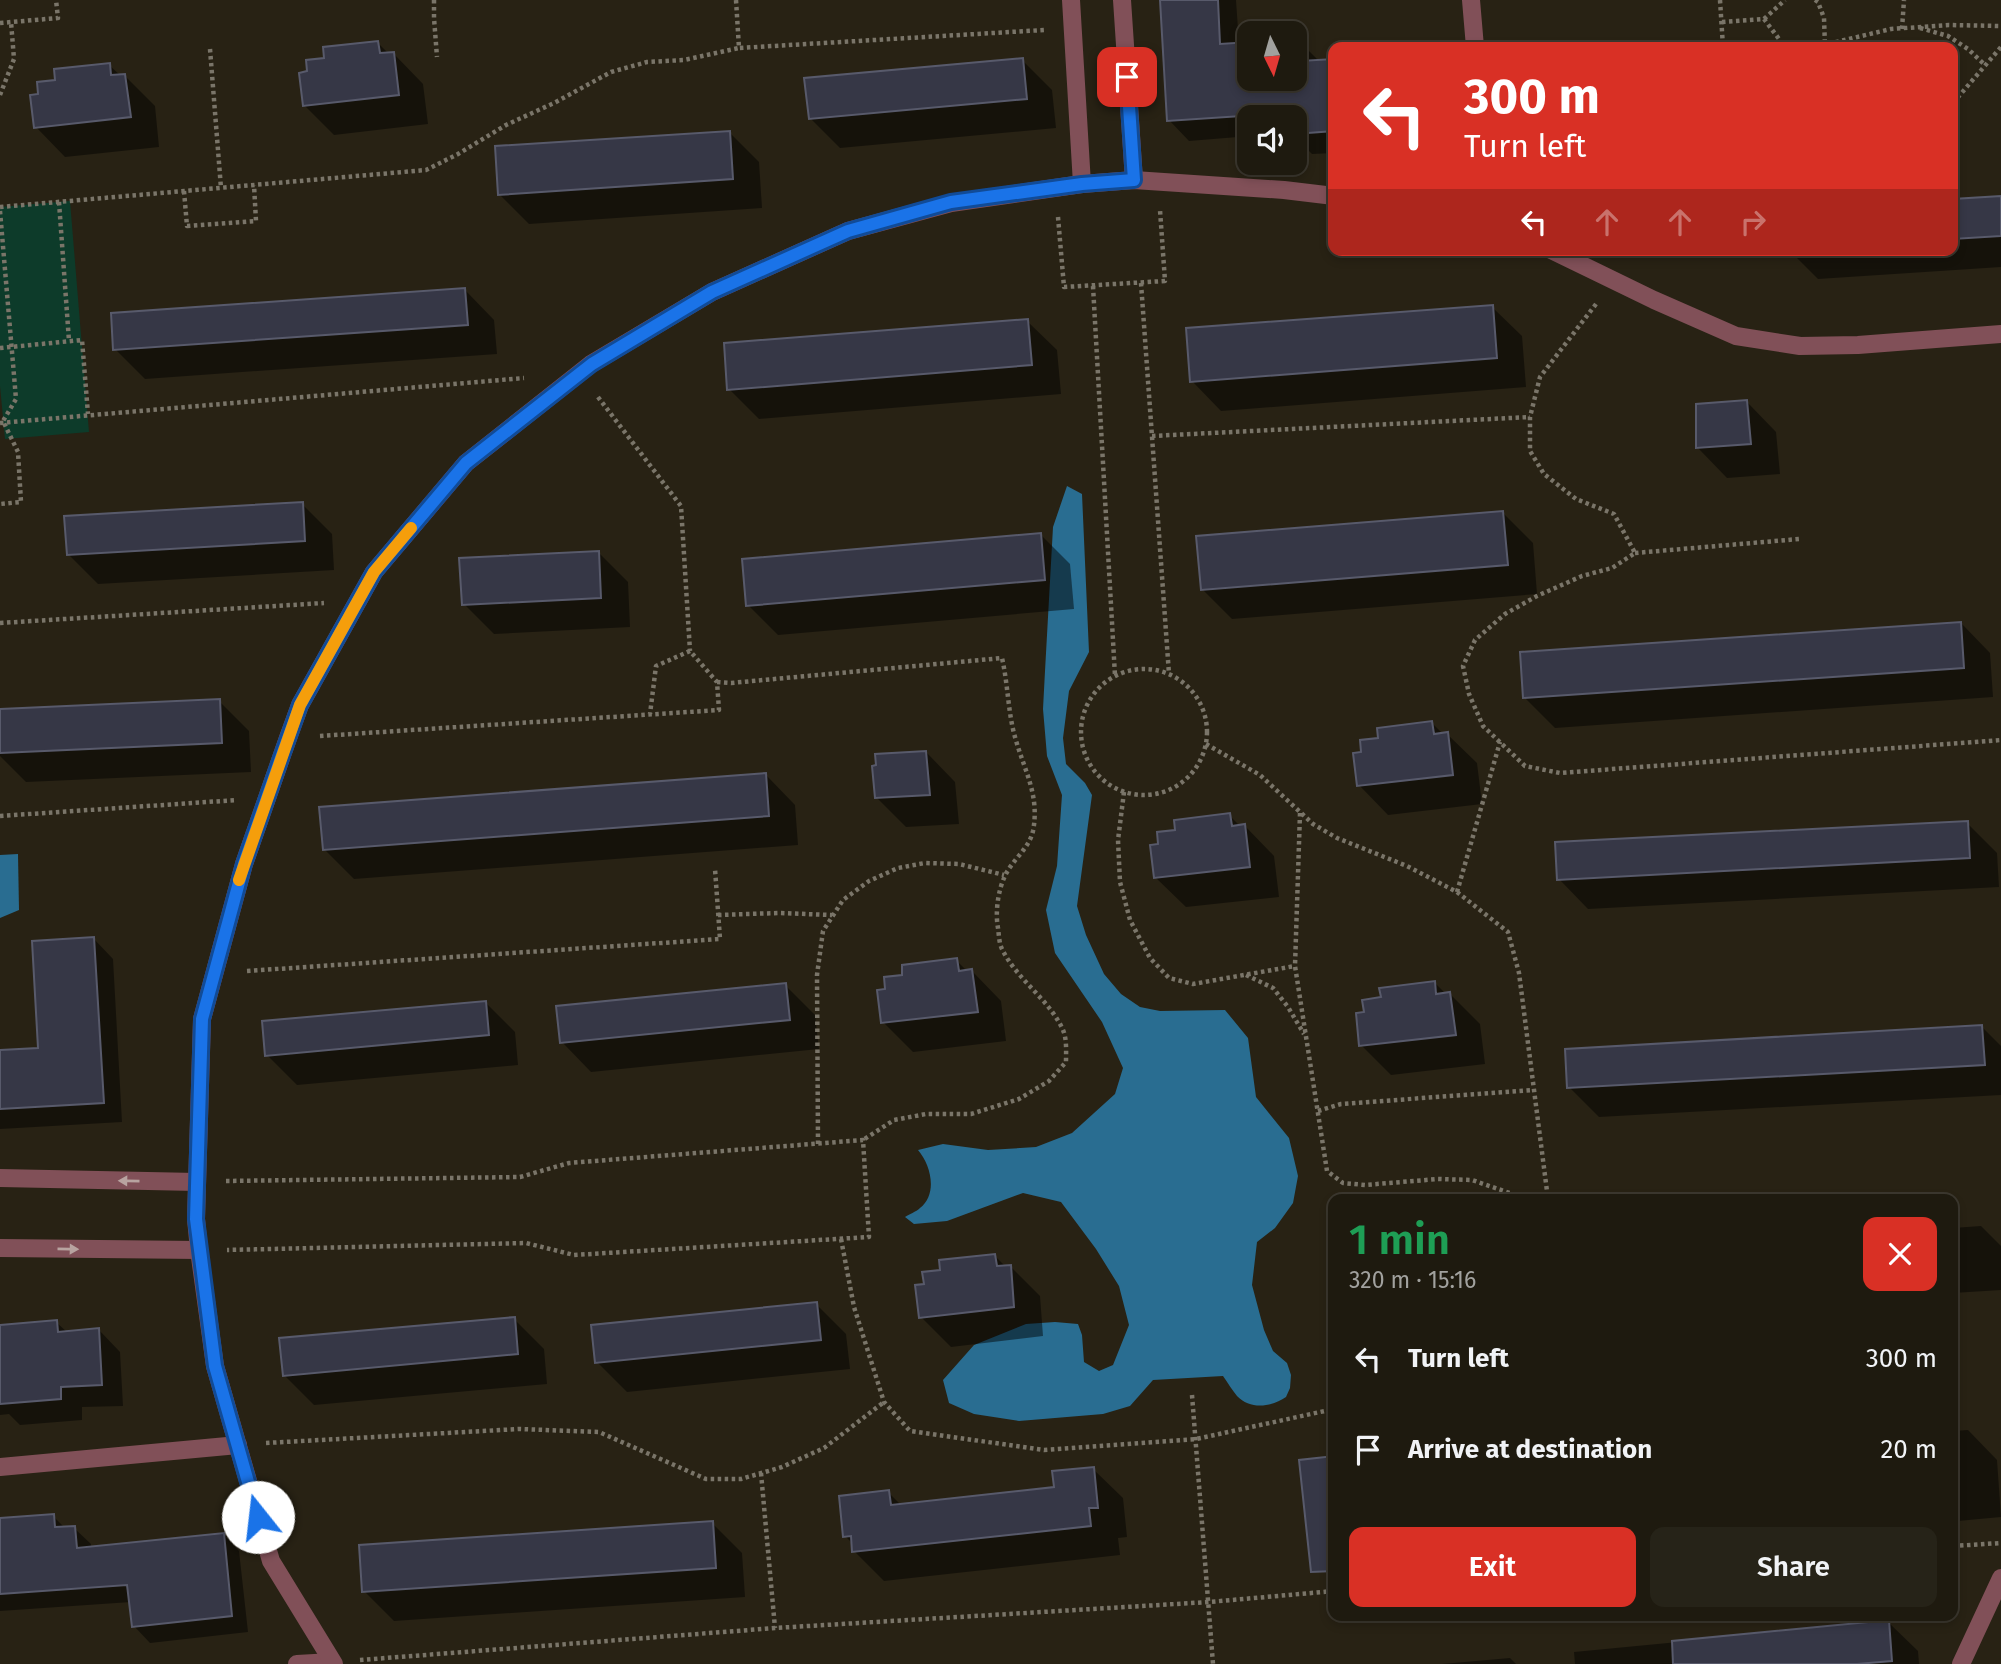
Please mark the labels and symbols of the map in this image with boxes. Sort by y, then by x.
north arrow [1237,21,1307,91]
pin [1097,47,1157,107]
one-way arrow [118,1175,140,1186]
one-way arrow [57,1243,79,1255]
position arrow [221,1480,295,1554]

